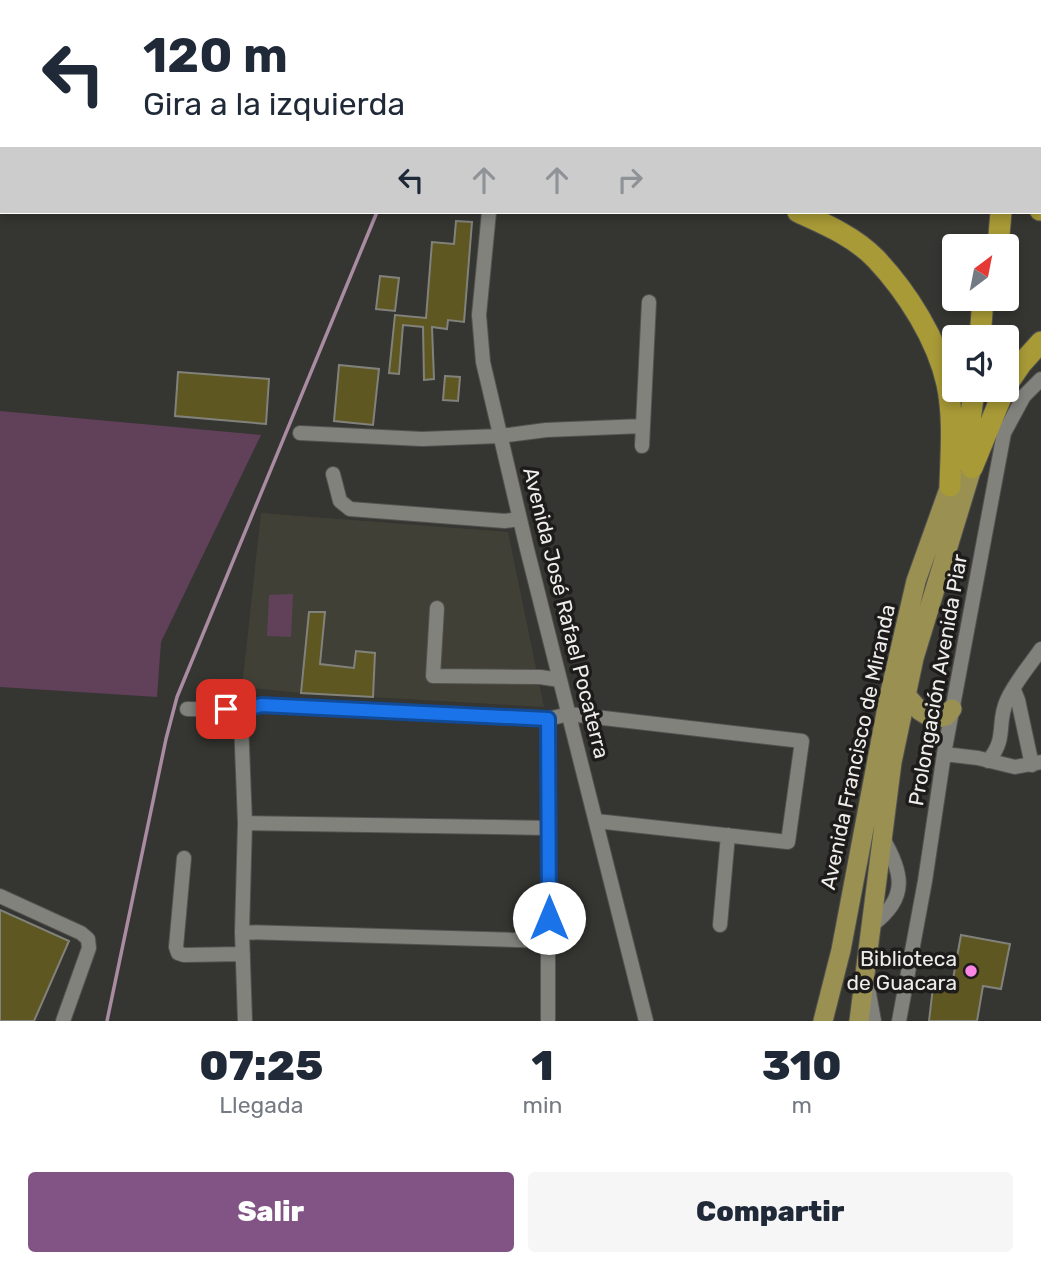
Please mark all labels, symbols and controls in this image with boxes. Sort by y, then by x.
text: 120 m [143,26,288,84]
icon: left [28,28,119,119]
text: Gira a la izquierda [143,85,405,123]
icon: left [392,161,430,199]
icon: ahead [465,161,503,199]
icon: ahead [538,161,576,199]
icon: right [611,161,649,199]
north arrow [942,234,1018,312]
map controls [942,234,1019,402]
button: sound [942,325,1019,402]
street label: Avenida José Rafael Pocaterra [518,465,615,761]
street label: Prolongación Avenida Piar [903,552,972,808]
street label: Avenida Francisco de Miranda [815,602,900,892]
pin [196,679,256,739]
icon: arrive [207,690,245,728]
position arrow [512,881,586,955]
place label: Biblioteca de Guacara [846,946,957,995]
marker: Biblioteca de Guacara [963,963,979,979]
text: 07:25 [199,1041,323,1091]
text: 1 [532,1041,554,1091]
text: 310 [762,1041,842,1091]
text: Llegada [219,1091,303,1119]
text: min [523,1091,563,1119]
text: m [792,1091,812,1119]
button: Salir [28,1172,514,1252]
button: Compartir [528,1172,1013,1252]

